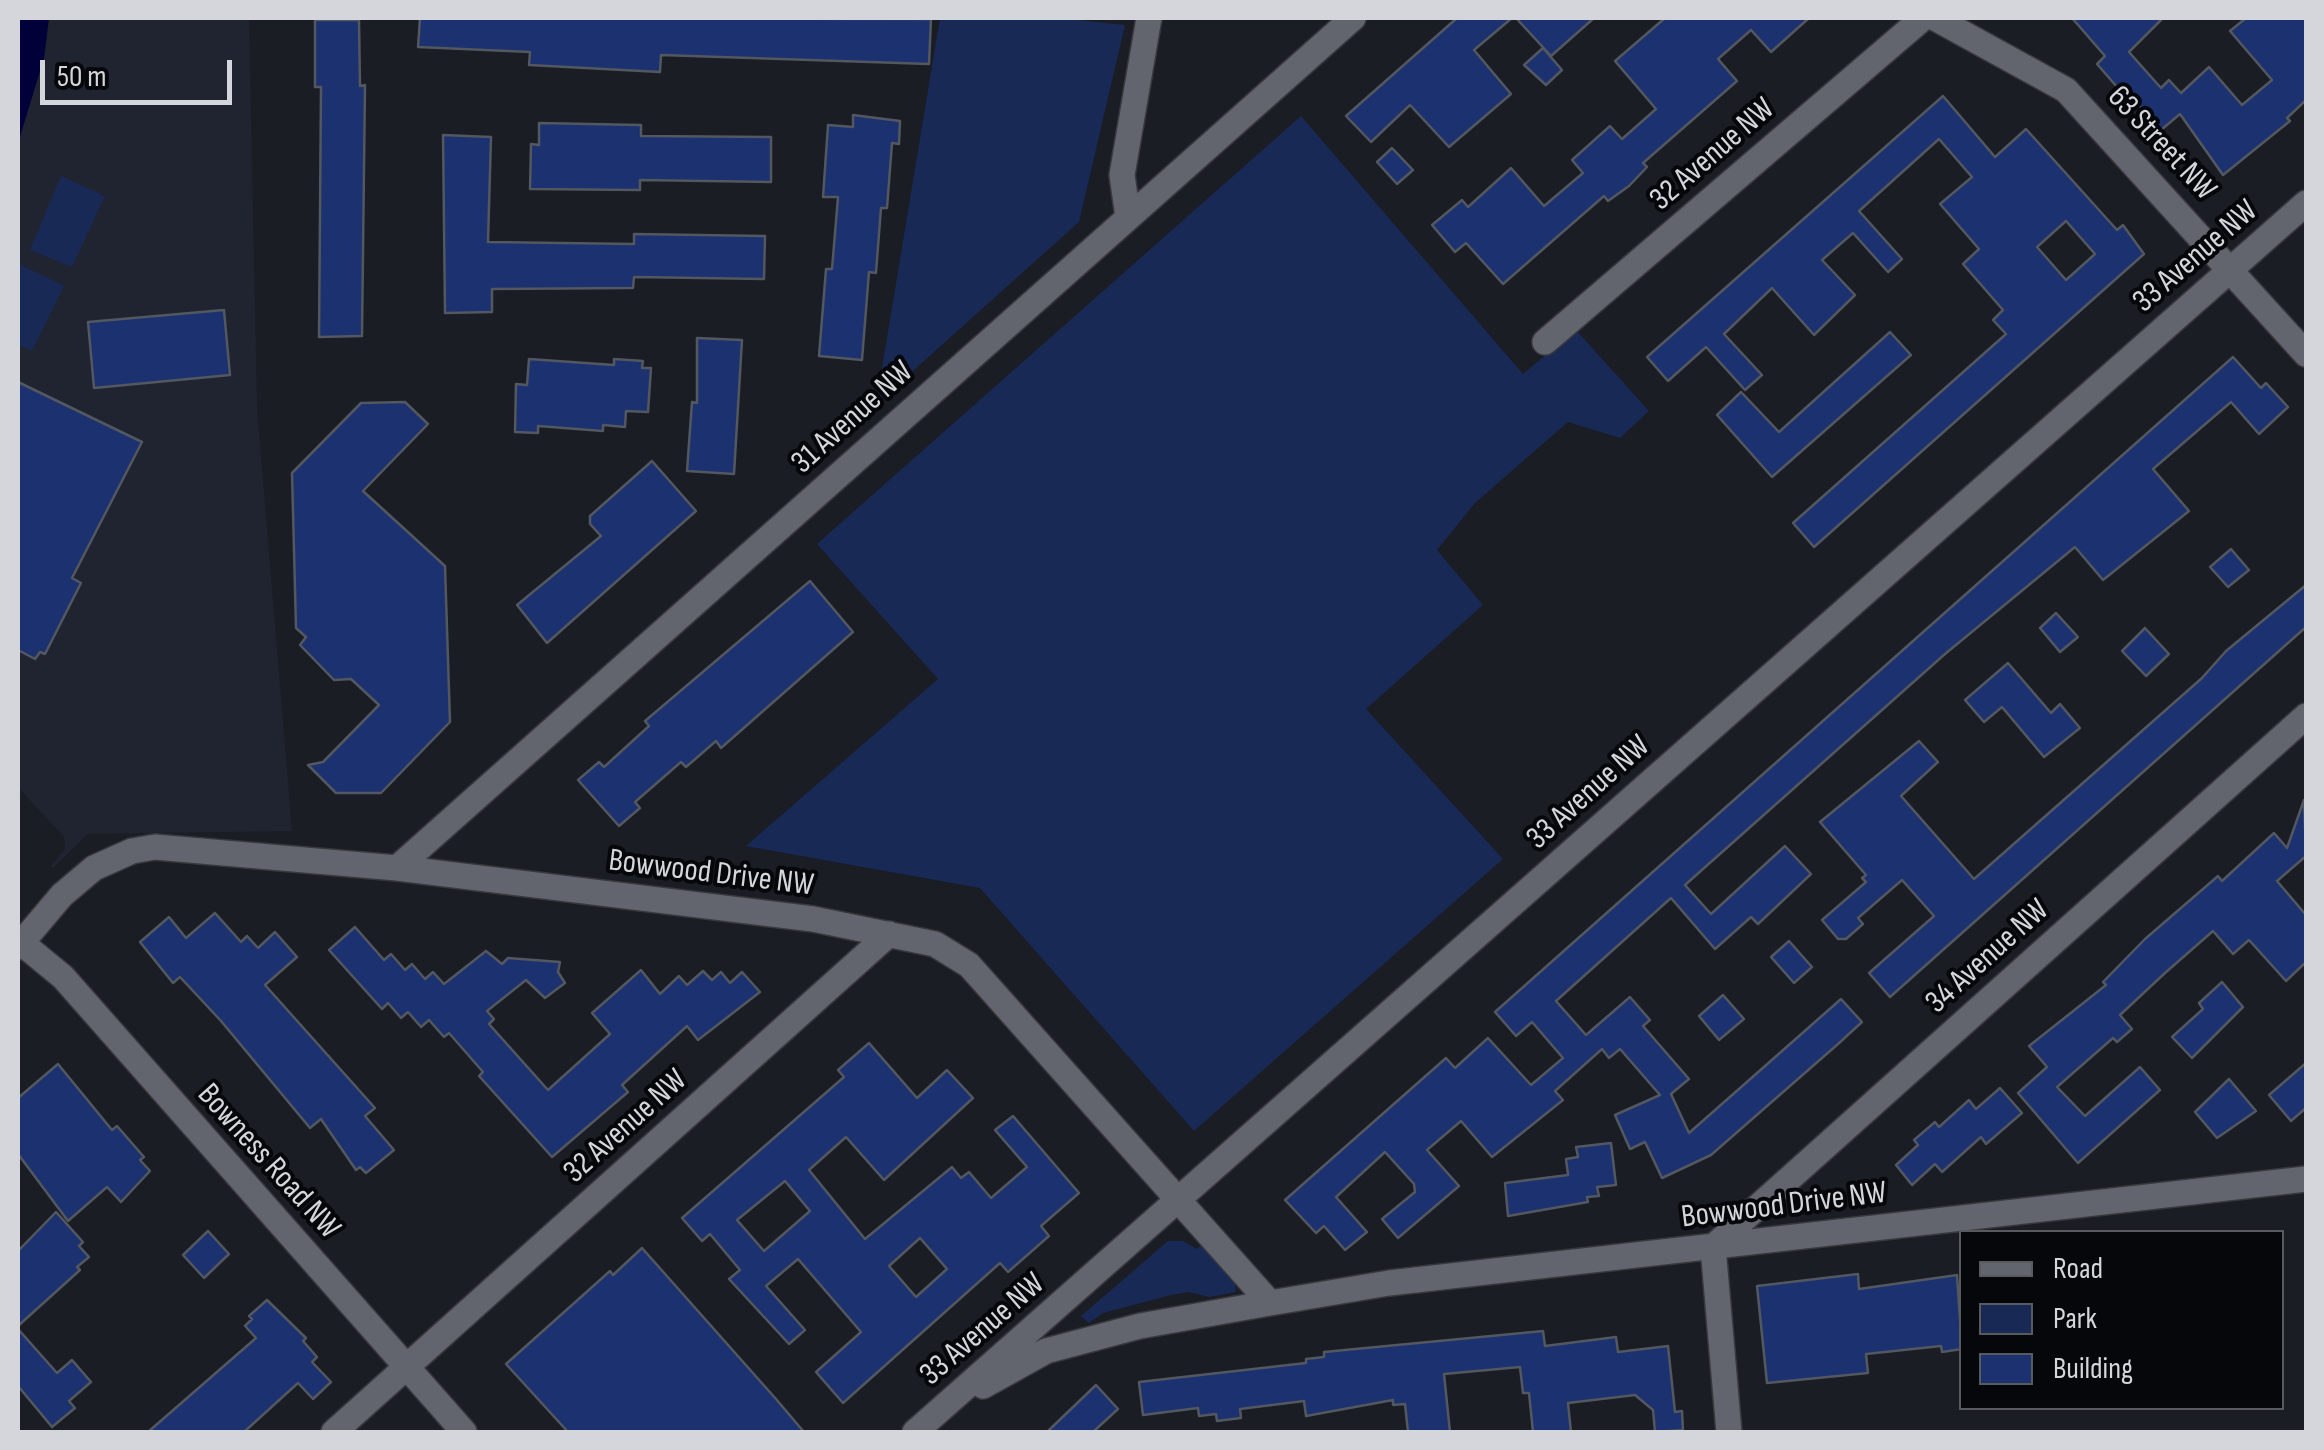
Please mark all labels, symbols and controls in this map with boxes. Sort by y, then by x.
scale bar [45,40,238,102]
text: 50 m [57,59,106,95]
street label: 63 Street NW [2098,79,2224,209]
street label: 32 Avenue NW [1643,91,1783,219]
street label: 33 Avenue NW [2126,193,2266,321]
street label: 31 Avenue NW [784,353,922,483]
street label: 33 Avenue NW [1520,728,1658,858]
street label: Bowwood Drive NW [606,842,816,906]
street label: 34 Avenue NW [1919,892,2057,1022]
street label: 32 Avenue NW [557,1062,695,1192]
street label: Bowness Road NW [188,1077,348,1247]
street label: Bowwood Drive NW [1679,1174,1889,1238]
legend [1959,1230,2284,1410]
text: Road [2053,1251,2103,1287]
street label: 33 Avenue NW [913,1266,1053,1394]
text: Park [2053,1301,2097,1337]
text: Building [2053,1351,2133,1387]

